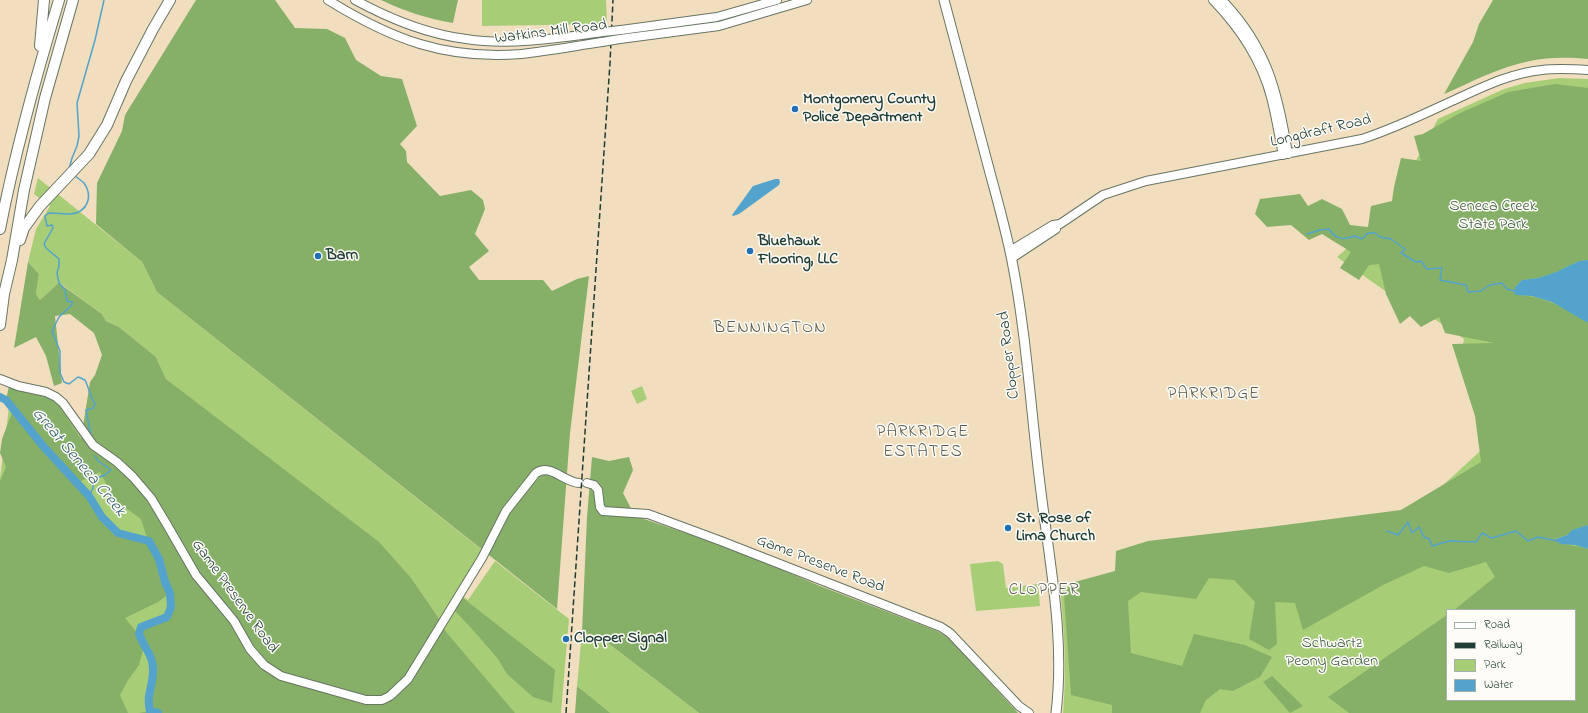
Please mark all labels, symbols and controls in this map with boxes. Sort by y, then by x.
street label: Watkins Mill Road [494,17,608,49]
place label: Montgomery County Police Department [803,90,936,128]
marker: Montgomery County Police Department [790,104,800,114]
street label: Longdraft Road [1269,111,1373,153]
park label: Seneca Creek State Park [1449,197,1537,235]
place label: Bluehawk Flooring, LLC [758,232,838,270]
place label: Barn [326,246,358,266]
marker: Bluehawk Flooring, LLC [745,246,755,256]
marker: Barn [313,251,323,261]
street label: Clopper Road [995,310,1025,400]
district label: BENNINGTON [713,319,827,339]
district label: PARKRIDGE [1168,385,1260,405]
water label: Great Seneca Creek [27,405,129,521]
district label: PARKRIDGE ESTATES [877,423,969,463]
place label: St. Rose of Lima Church [1016,509,1095,547]
marker: St. Rose of Lima Church [1003,523,1013,533]
street label: Game Preserve Road [753,532,887,598]
street label: Game Preserve Road [186,537,282,657]
district label: CLOPPER [1008,581,1080,601]
legend [1446,609,1576,701]
text: Road [1484,616,1510,634]
place label: Clopper Signal [574,629,667,649]
marker: Clopper Signal [561,634,571,644]
park label: Schwartz Peony Garden [1286,634,1378,672]
text: Railway [1484,636,1522,654]
text: Park [1484,656,1506,674]
text: Water [1484,676,1513,694]

